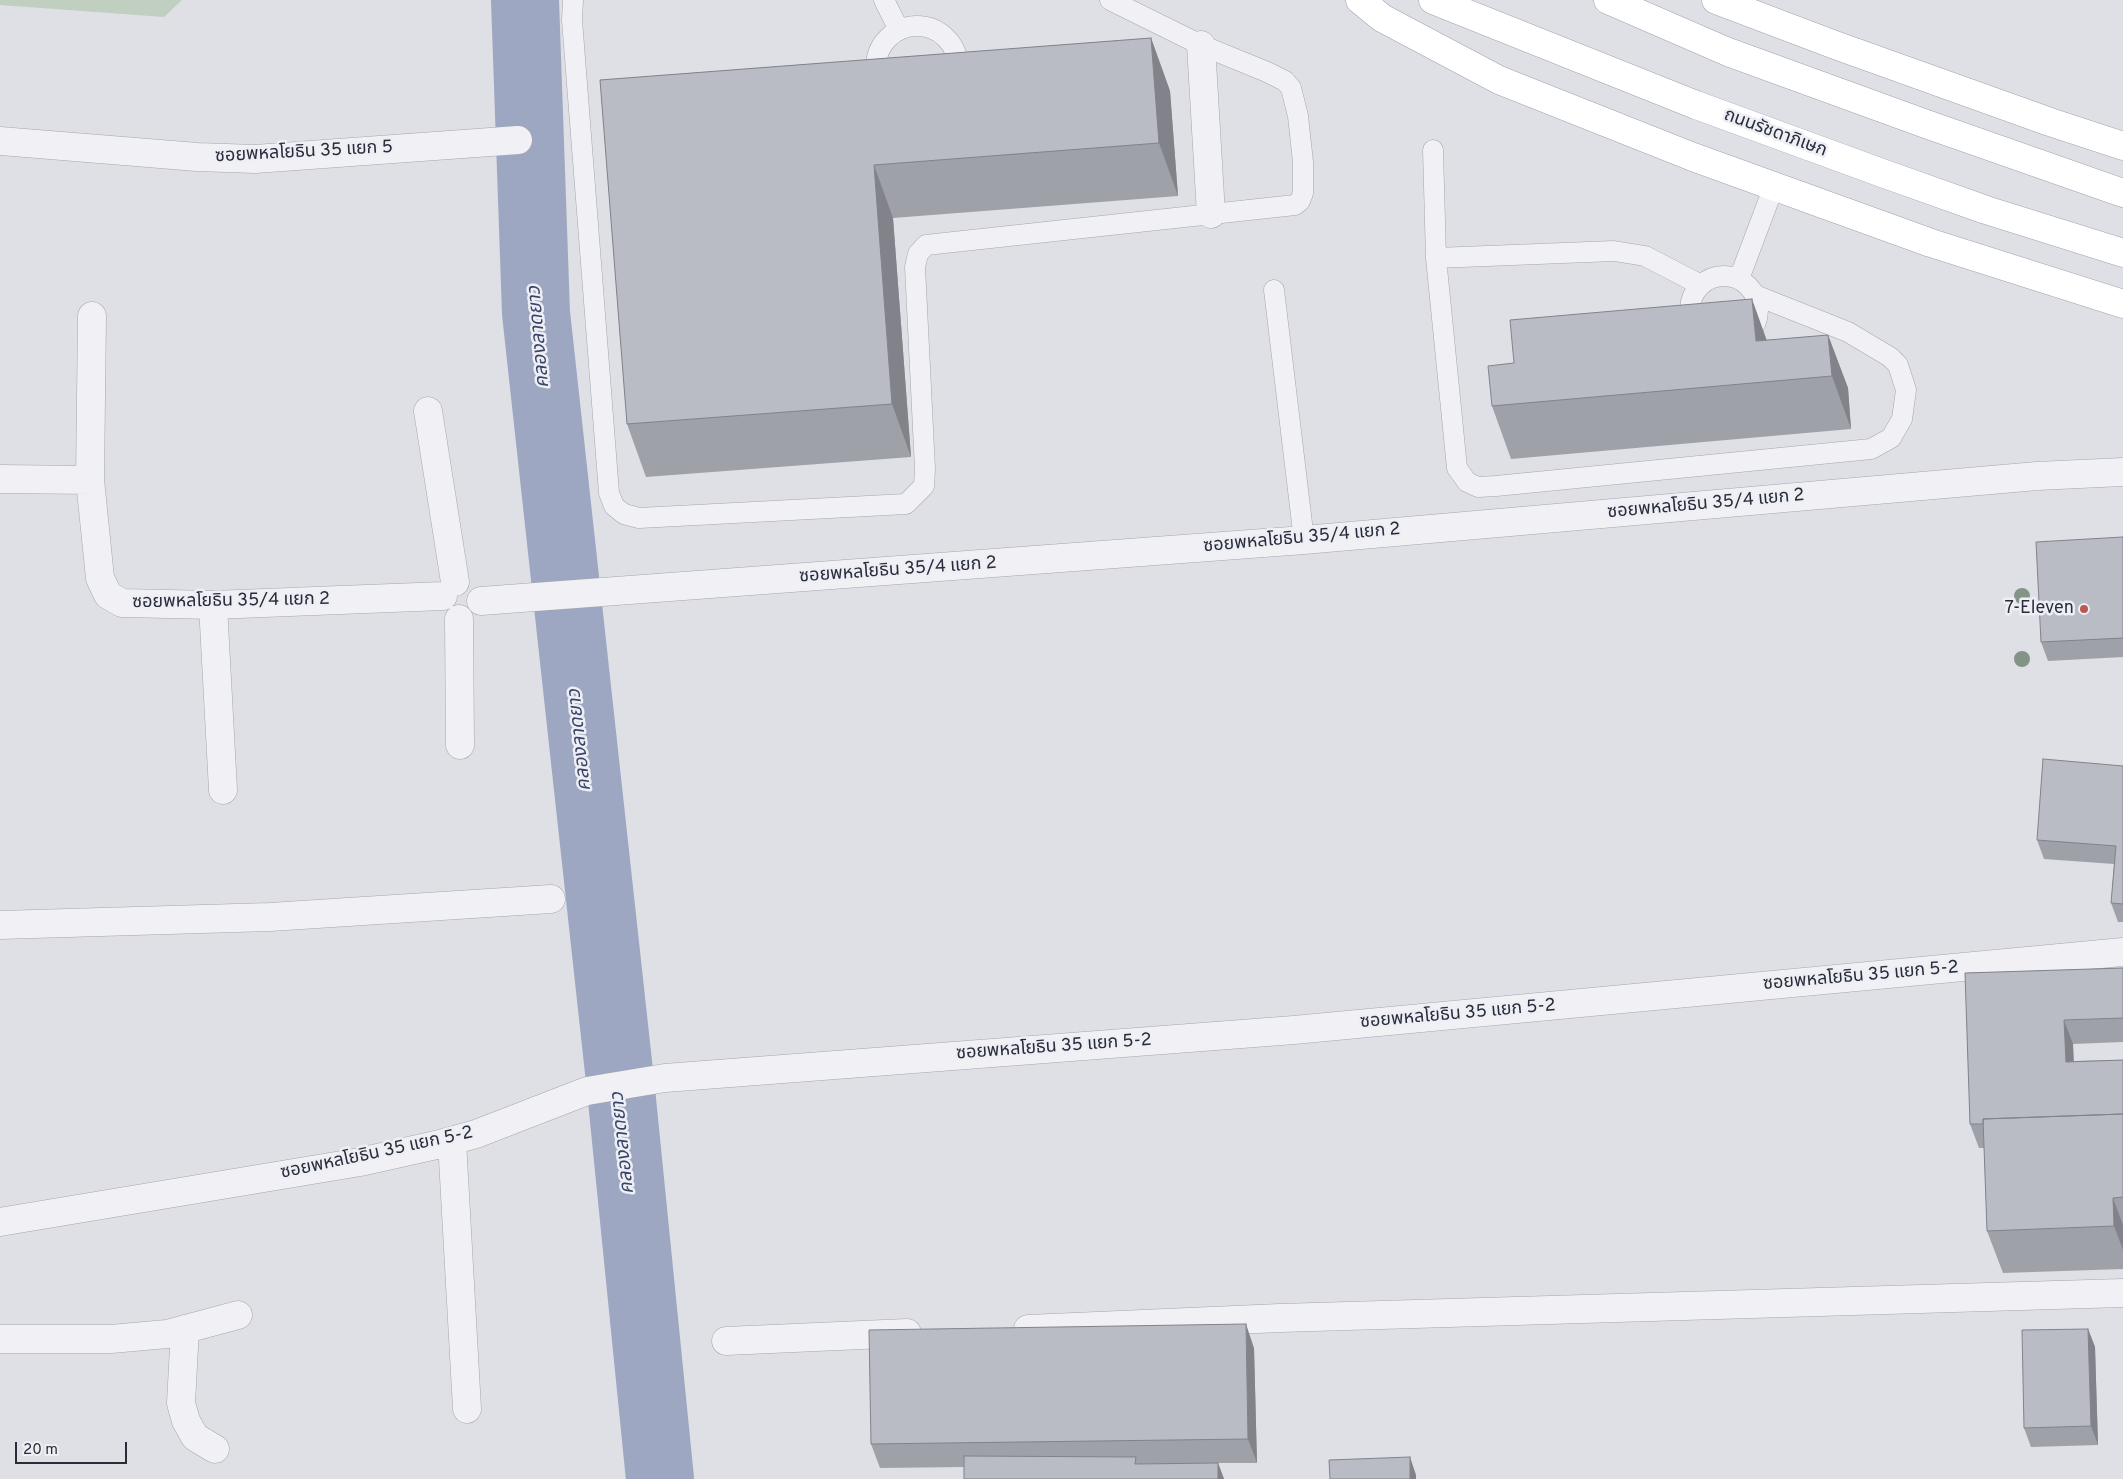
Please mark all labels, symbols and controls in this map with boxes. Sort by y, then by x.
street label: ถนนรัชดาภิเษก [1720,105,1830,163]
street label: ซอยพหลโยธิน 35 แยก 5 [215,138,393,168]
water label: คลองลาดยาว [524,285,556,389]
street label: ซอยพหลโยธิน 35/4 แยก 2 [1607,486,1805,524]
street label: ซอยพหลโยธิน 35/4 แยก 2 [1203,520,1401,558]
street label: ซอยพหลโยธิน 35/4 แยก 2 [799,553,997,589]
street label: ซอยพหลโยธิน 35/4 แยก 2 [132,589,330,615]
place label: 7-Eleven [2005,598,2074,620]
marker: 7-Eleven [2078,603,2090,615]
water label: คลองลาดยาว [564,688,598,792]
street label: ซอยพหลโยธิน 35 แยก 5-2 [1762,958,1960,996]
street label: ซอยพหลโยธิน 35 แยก 5-2 [1359,996,1557,1034]
street label: ซอยพหลโยธิน 35 แยก 5-2 [955,1030,1153,1066]
water label: คลองลาดยาว [607,1091,641,1195]
street label: ซอยพหลโยธิน 35 แยก 5-2 [279,1123,475,1185]
scale bar [18,1432,130,1464]
text: 20 m [23,1441,58,1460]

